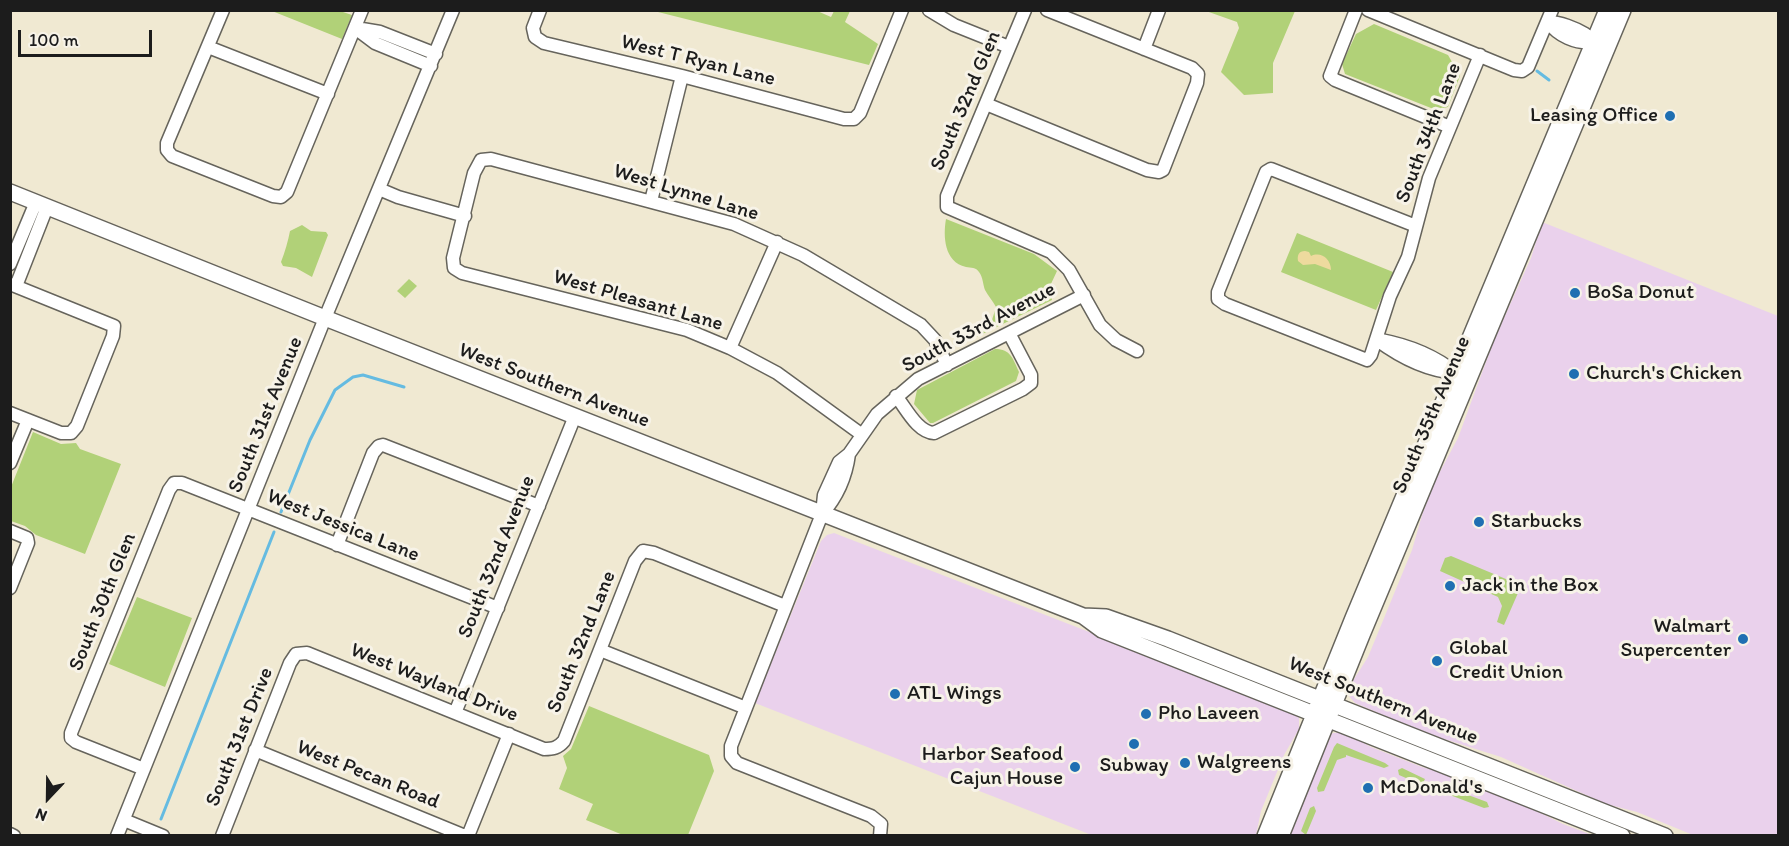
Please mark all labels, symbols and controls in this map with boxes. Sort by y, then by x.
scale bar [21,18,154,56]
street label: South 32nd Glen [925,27,1007,175]
text: 100 m [29,29,79,51]
street label: West T Ryan Lane [618,30,778,92]
street label: South 34th Lane [1391,59,1467,207]
place label: Leasing Office [1530,103,1658,129]
marker: Leasing Office [1663,109,1677,123]
street label: West Lynne Lane [610,159,762,227]
street label: West Pleasant Lane [550,265,726,337]
street label: South 33rd Avenue [898,277,1060,379]
place label: BoSa Donut [1587,280,1694,306]
marker: BoSa Donut [1568,286,1582,300]
street label: South 35th Avenue [1387,332,1477,498]
street label: South 31st Avenue [223,333,309,497]
street label: West Southern Avenue [455,338,653,434]
place label: Church's Chicken [1586,361,1742,387]
marker: Church's Chicken [1567,367,1581,381]
street label: South 32nd Avenue [453,472,541,642]
street label: West Jessica Lane [263,484,423,568]
place label: Starbucks [1491,509,1582,535]
marker: Starbucks [1472,515,1486,529]
street label: South 30th Glen [64,529,142,675]
street label: South 32nd Lane [542,567,622,717]
place label: Jack in the Box [1462,573,1598,599]
marker: Jack in the Box [1443,579,1457,593]
place label: Walmart Supercenter [1621,614,1731,664]
marker: Walmart Supercenter [1736,632,1750,646]
place label: Global Credit Union [1449,636,1563,686]
street label: West Wayland Drive [346,638,522,728]
street label: West Southern Avenue [1284,651,1482,751]
marker: Global Credit Union [1430,654,1444,668]
street label: South 31st Drive [201,664,279,810]
place label: ATL Wings [907,681,1002,707]
marker: ATL Wings [888,687,902,701]
place label: Pho Laveen [1158,701,1259,727]
marker: Pho Laveen [1139,707,1153,721]
street label: West Pecan Road [293,735,443,815]
marker: Subway [1127,737,1141,751]
place label: Harbor Seafood Cajun House [922,742,1063,792]
place label: Walgreens [1197,750,1291,776]
place label: Subway [1100,753,1168,779]
marker: Walgreens [1178,756,1192,770]
marker: Harbor Seafood Cajun House [1068,760,1082,774]
north arrow [18,768,78,828]
place label: McDonald's [1380,775,1483,801]
marker: McDonald's [1361,781,1375,795]
text: N [32,804,50,826]

